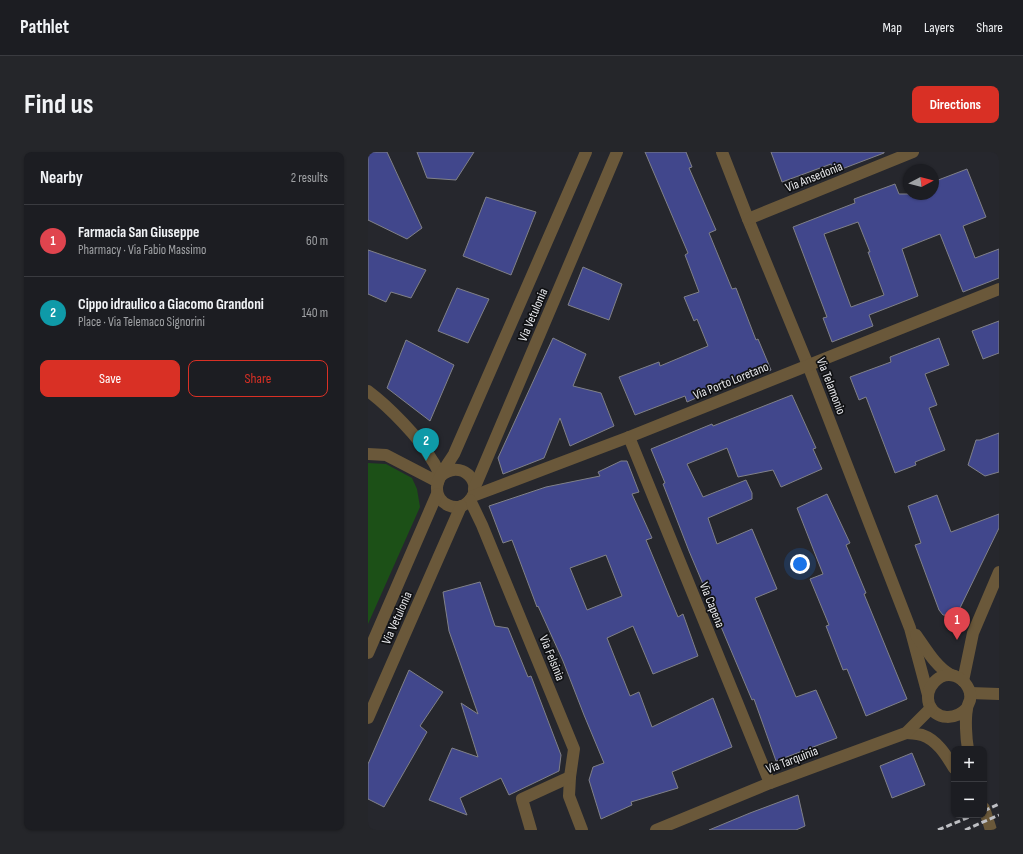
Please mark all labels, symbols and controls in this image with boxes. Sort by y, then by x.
text: Pathlet [20,16,69,39]
text: Map [882,19,902,36]
text: Layers [924,19,954,36]
text: Share [976,19,1003,36]
button: Directions [912,86,999,123]
text: Find us [24,88,93,121]
street label: Via Ansedonia [783,158,845,196]
north arrow [903,164,939,200]
text: Nearby [40,168,83,188]
text: 2 results [291,170,328,186]
text: Farmacia San Giuseppe [78,223,199,242]
text: 1 [50,233,56,249]
text: 60 m [306,233,328,249]
text: Pharmacy · Via Fabio Massimo [78,242,206,258]
street label: Via Vetulonia [515,286,551,344]
text: Cippo idraulico a Giacomo Grandoni [78,295,264,314]
text: 2 [50,305,56,321]
text: 140 m [302,305,328,321]
text: Place · Via Telemaco Signorini [78,314,205,330]
street label: Via Telamonio [813,355,849,417]
street label: Via Porto Loretano [691,359,771,403]
button: Save [40,360,180,397]
button: Share [188,360,328,397]
pin: 2 [413,428,439,461]
your location [790,554,810,574]
street label: Via Capena [696,580,728,630]
street label: Via Vetulonia [378,589,416,647]
pin: 1 [944,607,970,640]
street label: Via Felsinia [536,633,568,683]
street label: Via Tarquinia [764,743,820,777]
map controls [951,746,987,818]
button: + [951,746,987,782]
button: − [951,782,987,818]

